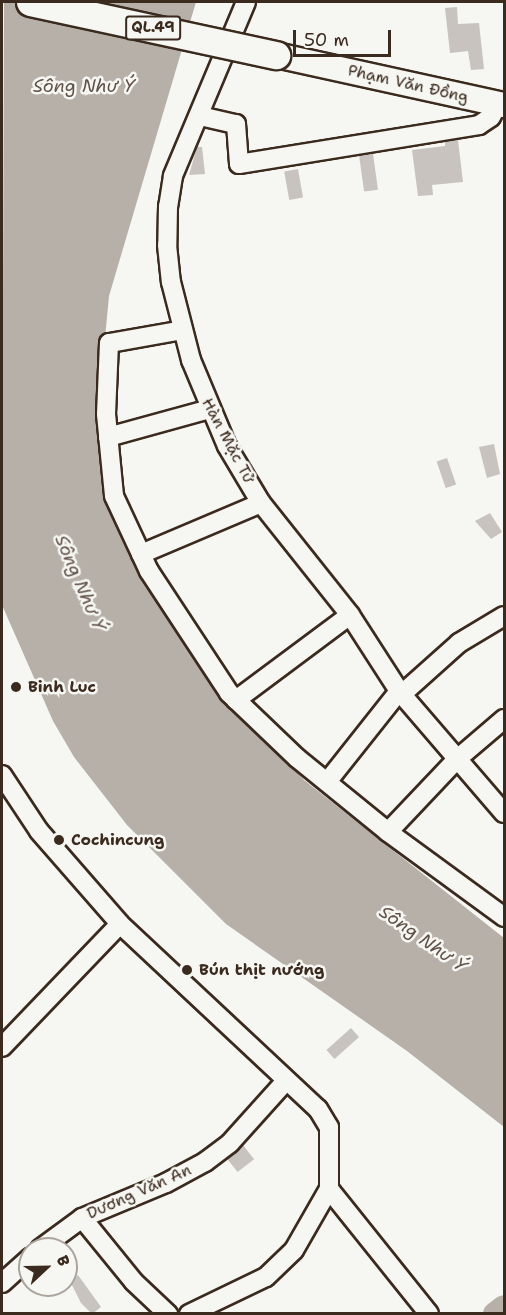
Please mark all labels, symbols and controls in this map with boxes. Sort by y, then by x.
road number: QL.49 [124,16,182,40]
scale bar [296,18,394,56]
text: 50 m [304,28,349,52]
street label: Phạm Văn Đồng [346,61,470,107]
water label: Sông Như Ý [33,75,135,97]
street label: Hàn Mặc Tử [197,395,259,487]
water label: Sông Như Ý [50,532,110,634]
place label: Binh Luc [28,677,96,697]
marker: Binh Luc [9,680,23,694]
place label: Cochincung [71,830,164,850]
marker: Cochincung [52,833,66,847]
water label: Sông Như Ý [375,901,471,977]
place label: Bún thịt nướng [199,960,324,980]
marker: Bún thịt nướng [180,963,194,977]
street label: Dương Văn An [84,1160,194,1224]
north arrow [18,1237,78,1297]
text: B [52,1252,75,1269]

